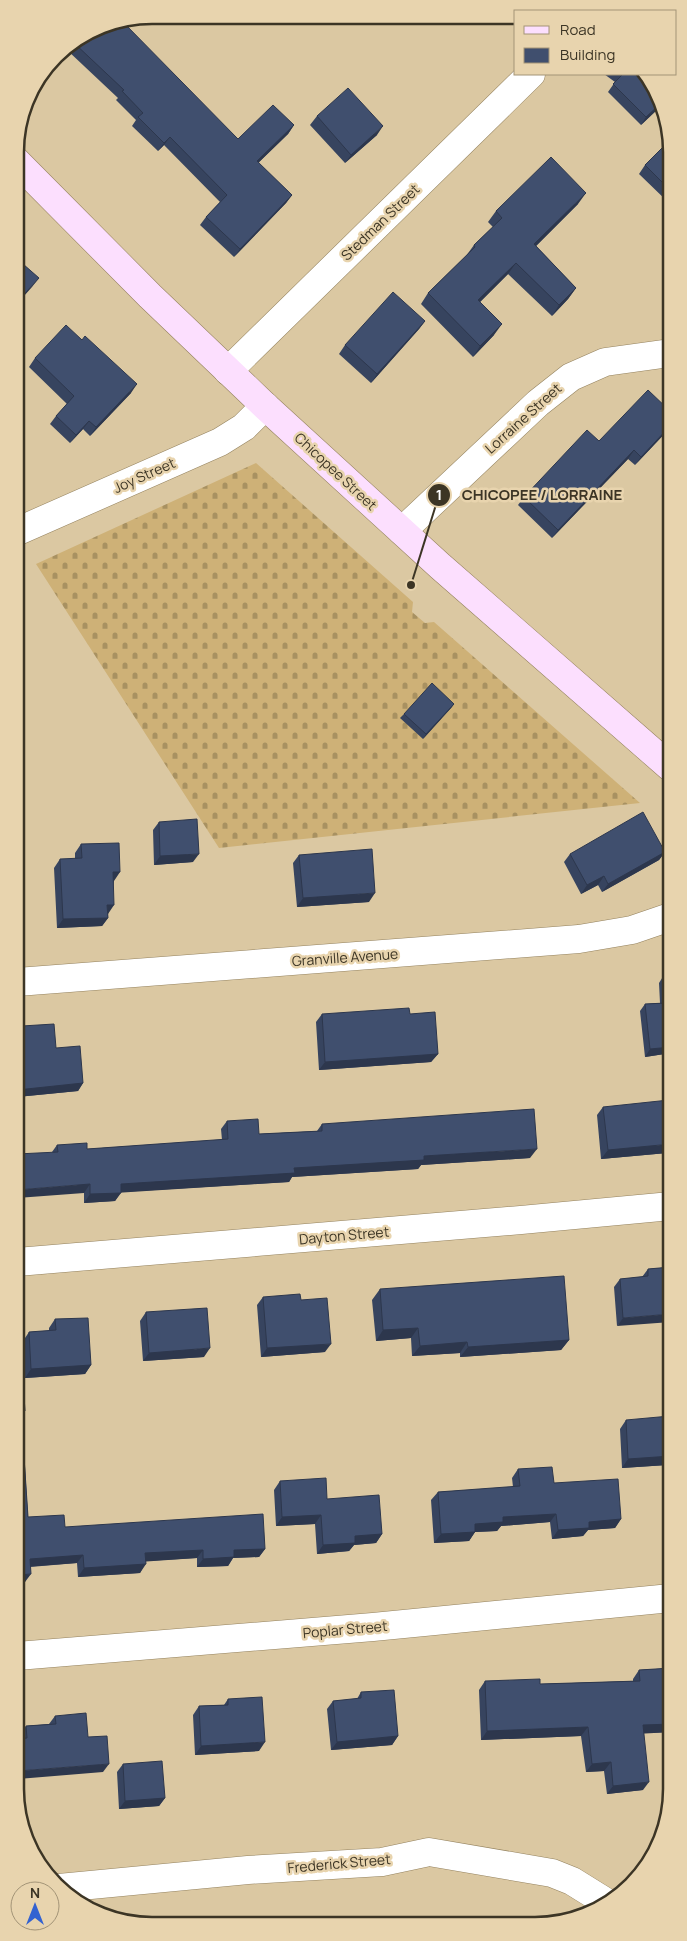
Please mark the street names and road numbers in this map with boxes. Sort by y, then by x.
street label: Stedman Street [337,179,424,264]
street label: Lorraine Street [481,378,566,457]
street label: Chicopee Street [291,428,382,514]
street label: Joy Street [110,453,178,497]
street label: Granville Avenue [291,944,399,970]
street label: Dayton Street [298,1222,390,1248]
street label: Poplar Street [302,1616,389,1642]
street label: Frederick Street [287,1849,392,1877]

